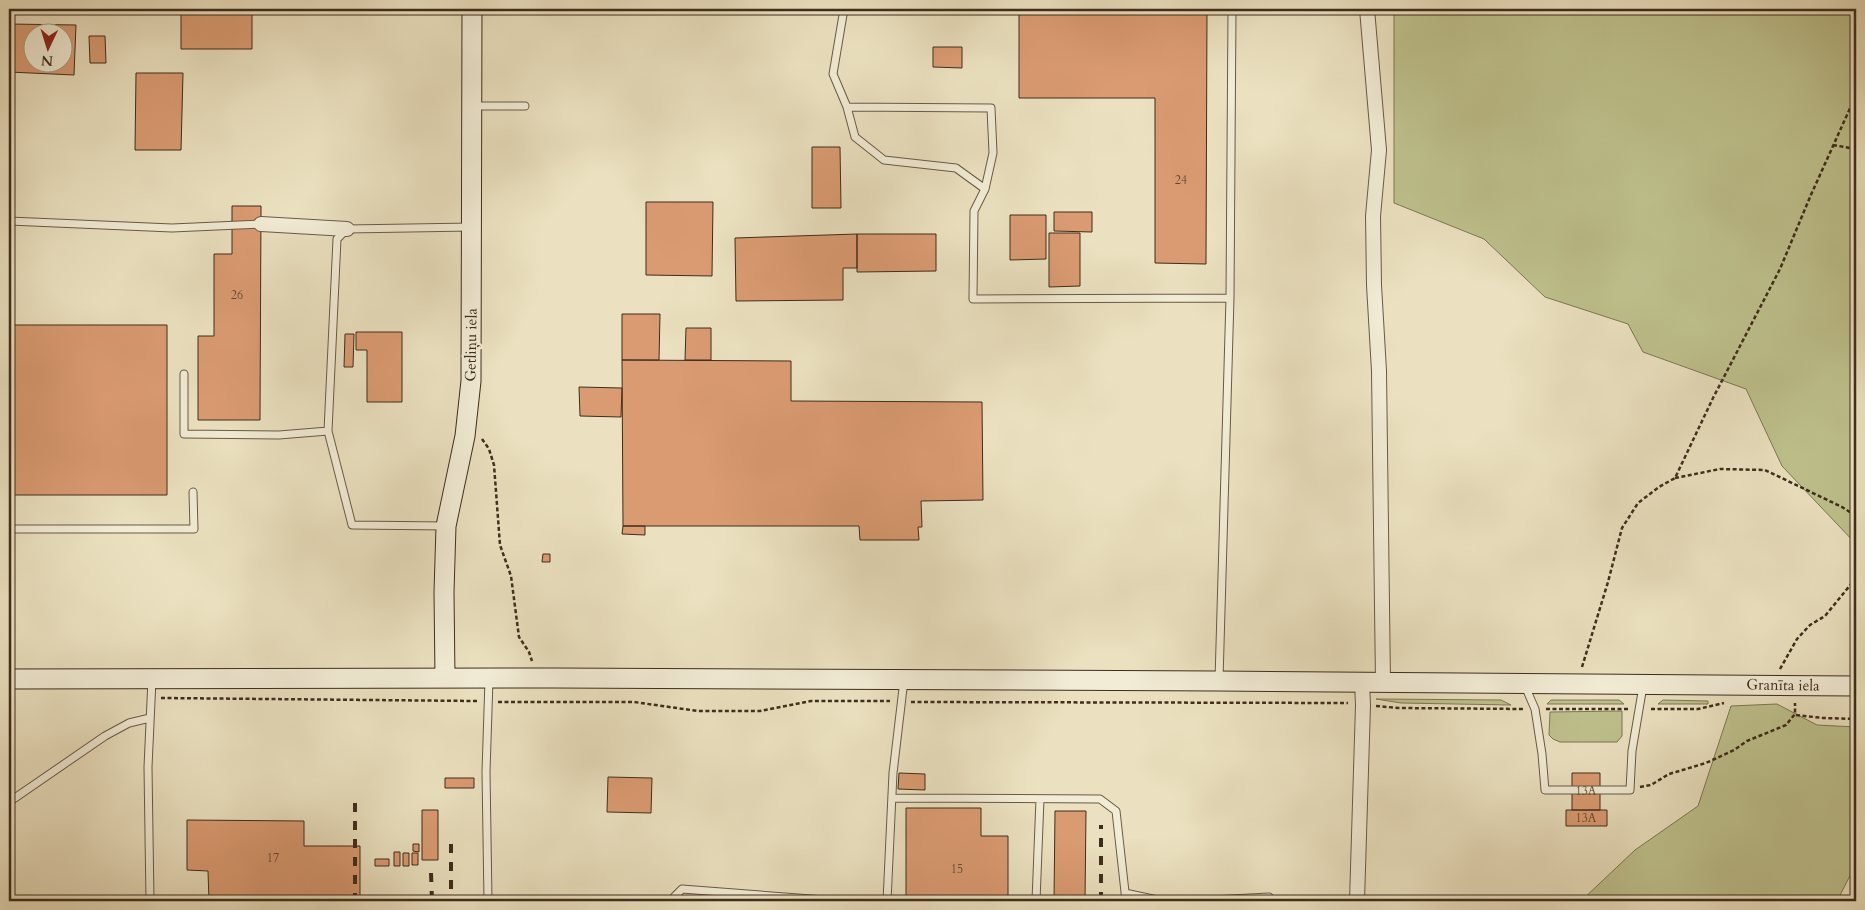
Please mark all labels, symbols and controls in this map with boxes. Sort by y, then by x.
north arrow [22,22,72,72]
text: N [40,51,54,70]
house number: 24 [1175,172,1187,188]
house number: 26 [231,287,243,303]
street label: Getliņu iela [460,308,482,382]
street label: Granīta iela [1746,674,1820,696]
house number: 13A [1576,783,1597,799]
house number: 13A [1576,810,1597,826]
house number: 17 [267,850,279,866]
house number: 15 [951,861,963,877]

